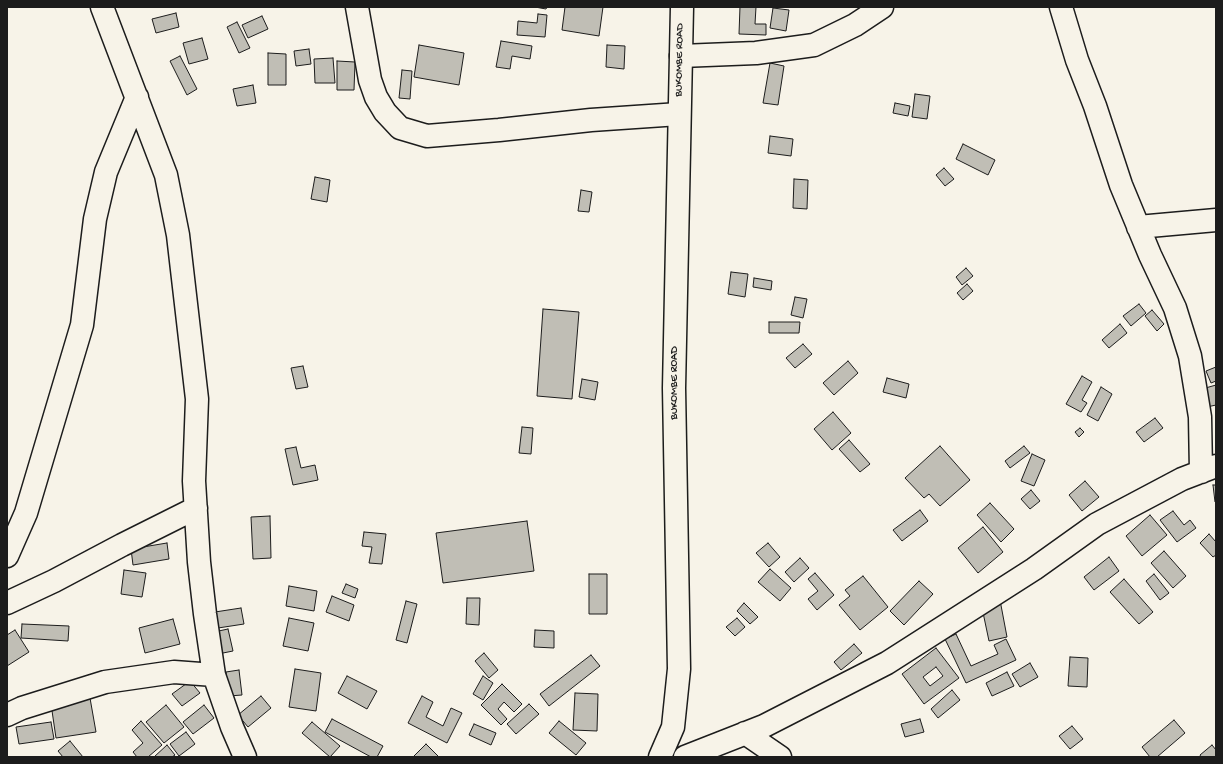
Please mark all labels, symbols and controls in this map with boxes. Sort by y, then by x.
street label: BUKOMBE ROAD [673,23,687,97]
street label: BUKOMBE ROAD [668,346,682,420]

